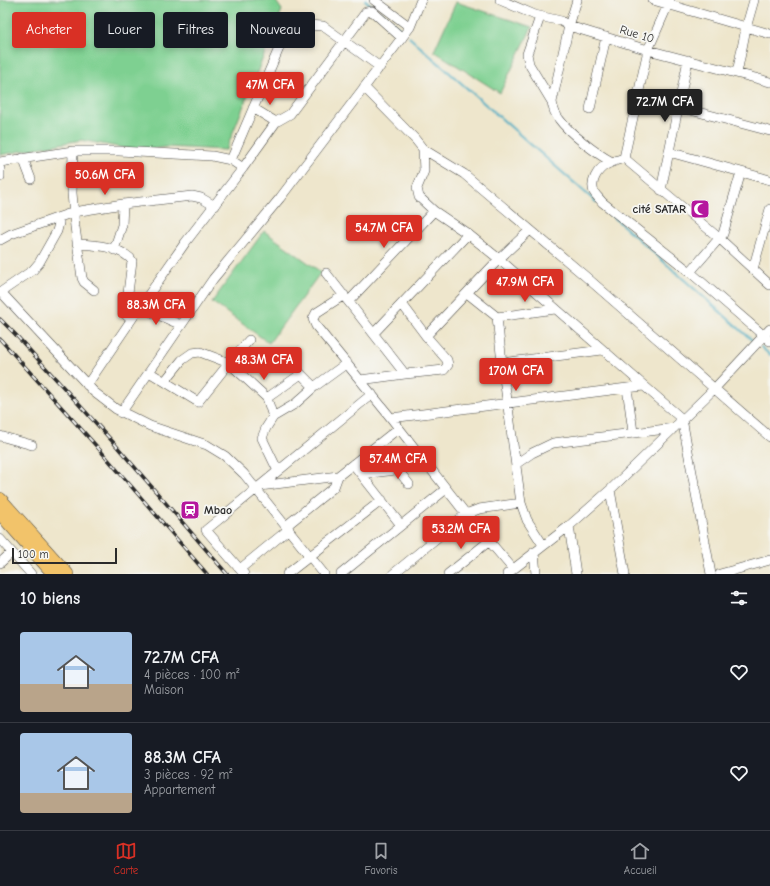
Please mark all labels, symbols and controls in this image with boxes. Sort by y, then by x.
chip: Acheter [12,12,86,48]
chip: Louer [94,12,155,48]
chip: Filtres [163,12,228,48]
chip: Nouveau [236,12,315,48]
street label: Rue 10 [618,22,656,46]
pin: 47M CFA [233,72,307,106]
text: 47M CFA [246,77,294,92]
pin: 72.7M CFA [619,89,711,123]
text: 72.7M CFA [636,94,694,109]
pin: 50.6M CFA [59,162,151,196]
text: 50.6M CFA [75,167,135,182]
mosque icon: cité SATAR [689,198,711,220]
place label: cité SATAR [633,202,686,216]
pin: 54.7M CFA [338,215,430,249]
text: 54.7M CFA [355,220,413,235]
pin: 47.9M CFA [479,269,571,303]
text: 47.9M CFA [496,274,554,289]
pin: 88.3M CFA [110,292,202,326]
text: 88.3M CFA [127,297,185,312]
pin: 48.3M CFA [218,347,310,381]
text: 48.3M CFA [235,352,293,367]
pin: 170M CFA [475,358,557,392]
text: 170M CFA [488,363,544,378]
pin: 57.4M CFA [352,446,444,480]
text: 57.4M CFA [369,451,427,466]
station icon: Mbao [179,499,201,521]
place label: Mbao [204,503,232,517]
pin: 53.2M CFA [415,516,507,550]
text: 53.2M CFA [432,521,490,536]
scale bar [12,546,117,565]
text: 100 m [18,548,49,561]
icon: filters [728,587,750,609]
text: 10 biens [20,589,80,608]
icon: home [52,648,100,696]
text: 72.7M CFA [144,648,219,667]
icon: heart [728,661,750,683]
text: 4 pièces · 100 m² [144,667,239,682]
text: Maison [144,682,184,697]
text: 88.3M CFA [144,748,221,767]
icon: home [52,749,100,797]
icon: heart [728,762,750,784]
text: 3 pièces · 92 m² [144,767,232,782]
text: Appartement [144,782,215,797]
tab: Carte [113,840,138,877]
tab: Favoris [365,840,398,877]
tab: Accueil [624,840,657,877]

